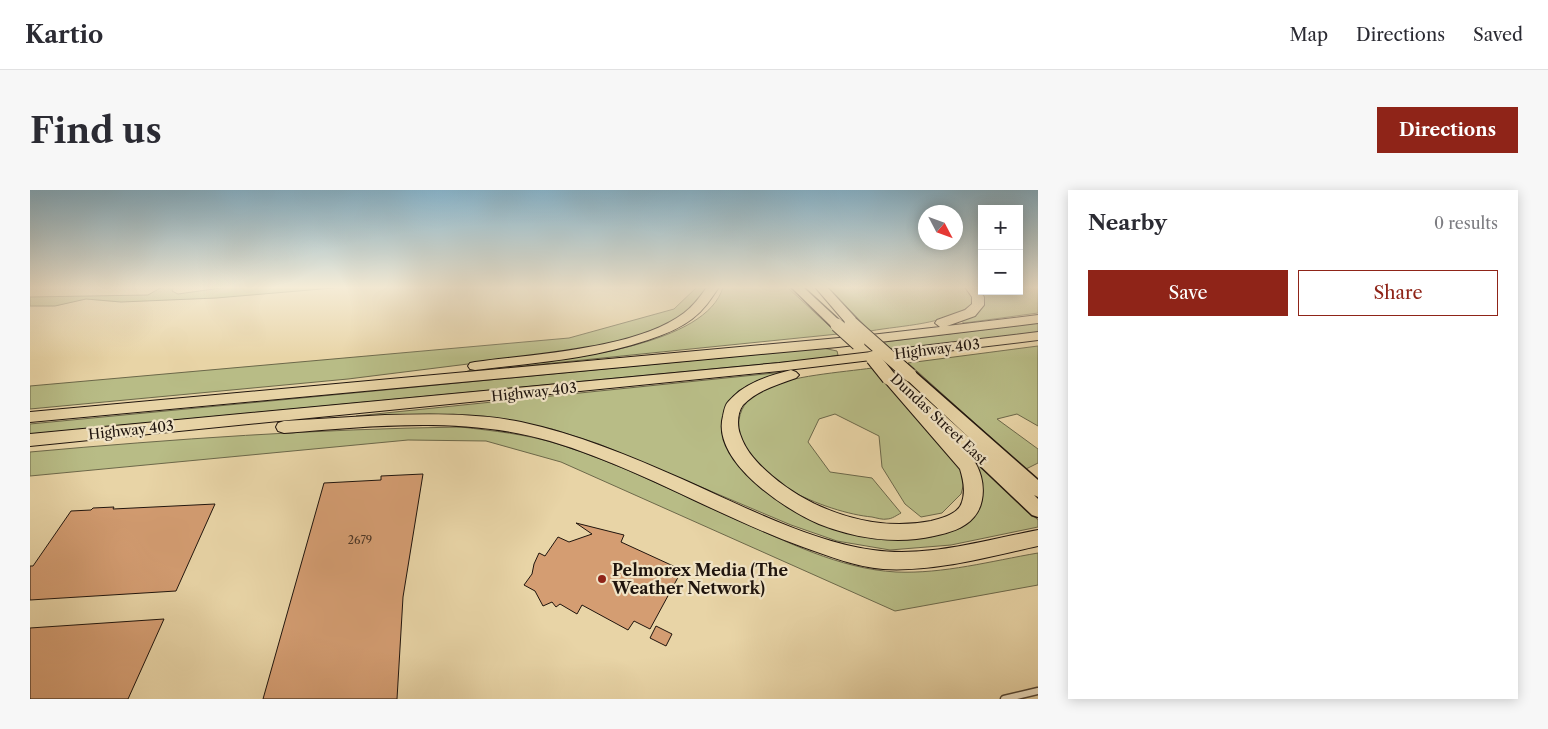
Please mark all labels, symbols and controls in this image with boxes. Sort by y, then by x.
text: Kartio [25,20,103,49]
text: Map [1289,24,1328,46]
text: Directions [1356,24,1445,46]
text: Saved [1473,24,1523,46]
button: Directions [1377,107,1518,153]
text: Find us [30,109,162,152]
north arrow [918,205,963,250]
map controls [978,205,1023,295]
button: + [978,205,1023,250]
text: Nearby [1088,210,1167,235]
text: 0 results [1434,213,1498,233]
button: − [978,250,1023,295]
button: Save [1088,270,1288,316]
button: Share [1298,270,1498,316]
street label: Highway 403 [893,335,981,363]
street label: Dundas Street East [887,369,991,469]
street label: Highway 403 [490,379,578,405]
street label: Highway 403 [87,417,175,443]
house number: 2679 [348,533,372,547]
place label: Pelmorex Media (The Weather Network) [611,560,789,598]
marker: Pelmorex Media (The Weather Network) [596,573,608,585]

